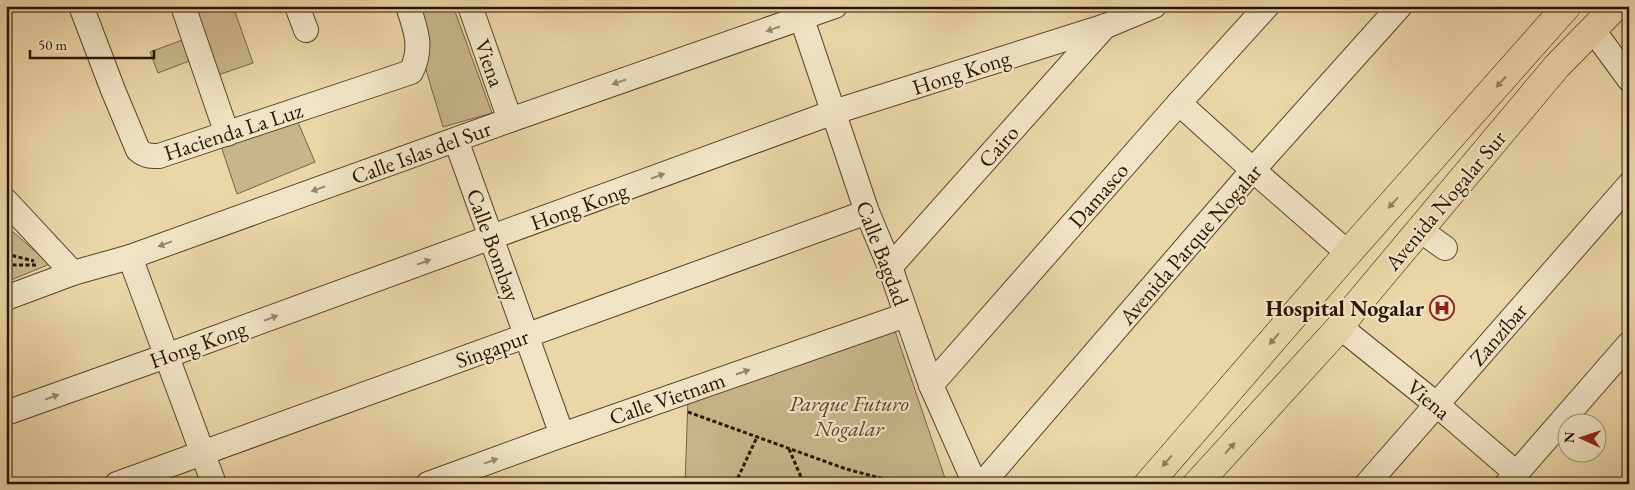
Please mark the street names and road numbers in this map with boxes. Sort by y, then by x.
street label: Viena [468,35,512,91]
street label: Hong Kong [908,43,1014,102]
street label: Hacienda La Luz [160,95,307,168]
street label: Calle Islas del Sur [347,114,496,191]
street label: Cairo [972,119,1025,174]
street label: Avenida Nogalar Sur [1378,124,1513,277]
street label: Damasco [1062,156,1135,234]
street label: Avenida Parque Nogalar [1112,157,1269,332]
street label: Hong Kong [527,175,632,237]
street label: Calle Bombay [460,185,527,306]
street label: Calle Bagdad [849,197,916,311]
street label: Zanzíbar [1463,296,1534,372]
street label: Hong Kong [146,313,251,375]
street label: Singapur [452,322,533,375]
street label: Calle Vietnam [605,365,729,432]
street label: Viena [1401,373,1457,426]

